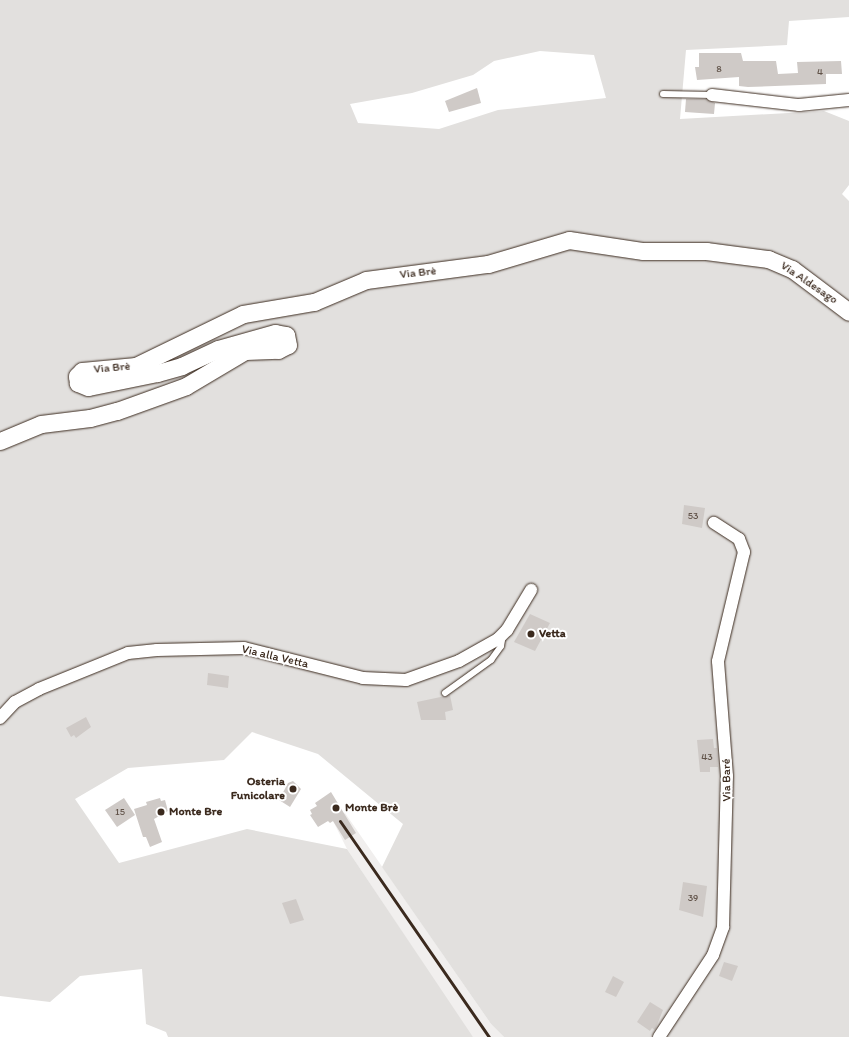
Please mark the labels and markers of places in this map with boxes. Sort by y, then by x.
place label: Vetta [539,627,566,641]
marker: Vetta [526,629,536,639]
place label: Osteria Funicolare [231,775,285,803]
marker: Osteria Funicolare [288,784,298,794]
place label: Monte Brè [345,801,398,815]
marker: Monte Brè [330,802,342,814]
place label: Monte Bre [169,805,222,819]
marker: Monte Bre [156,807,166,817]

